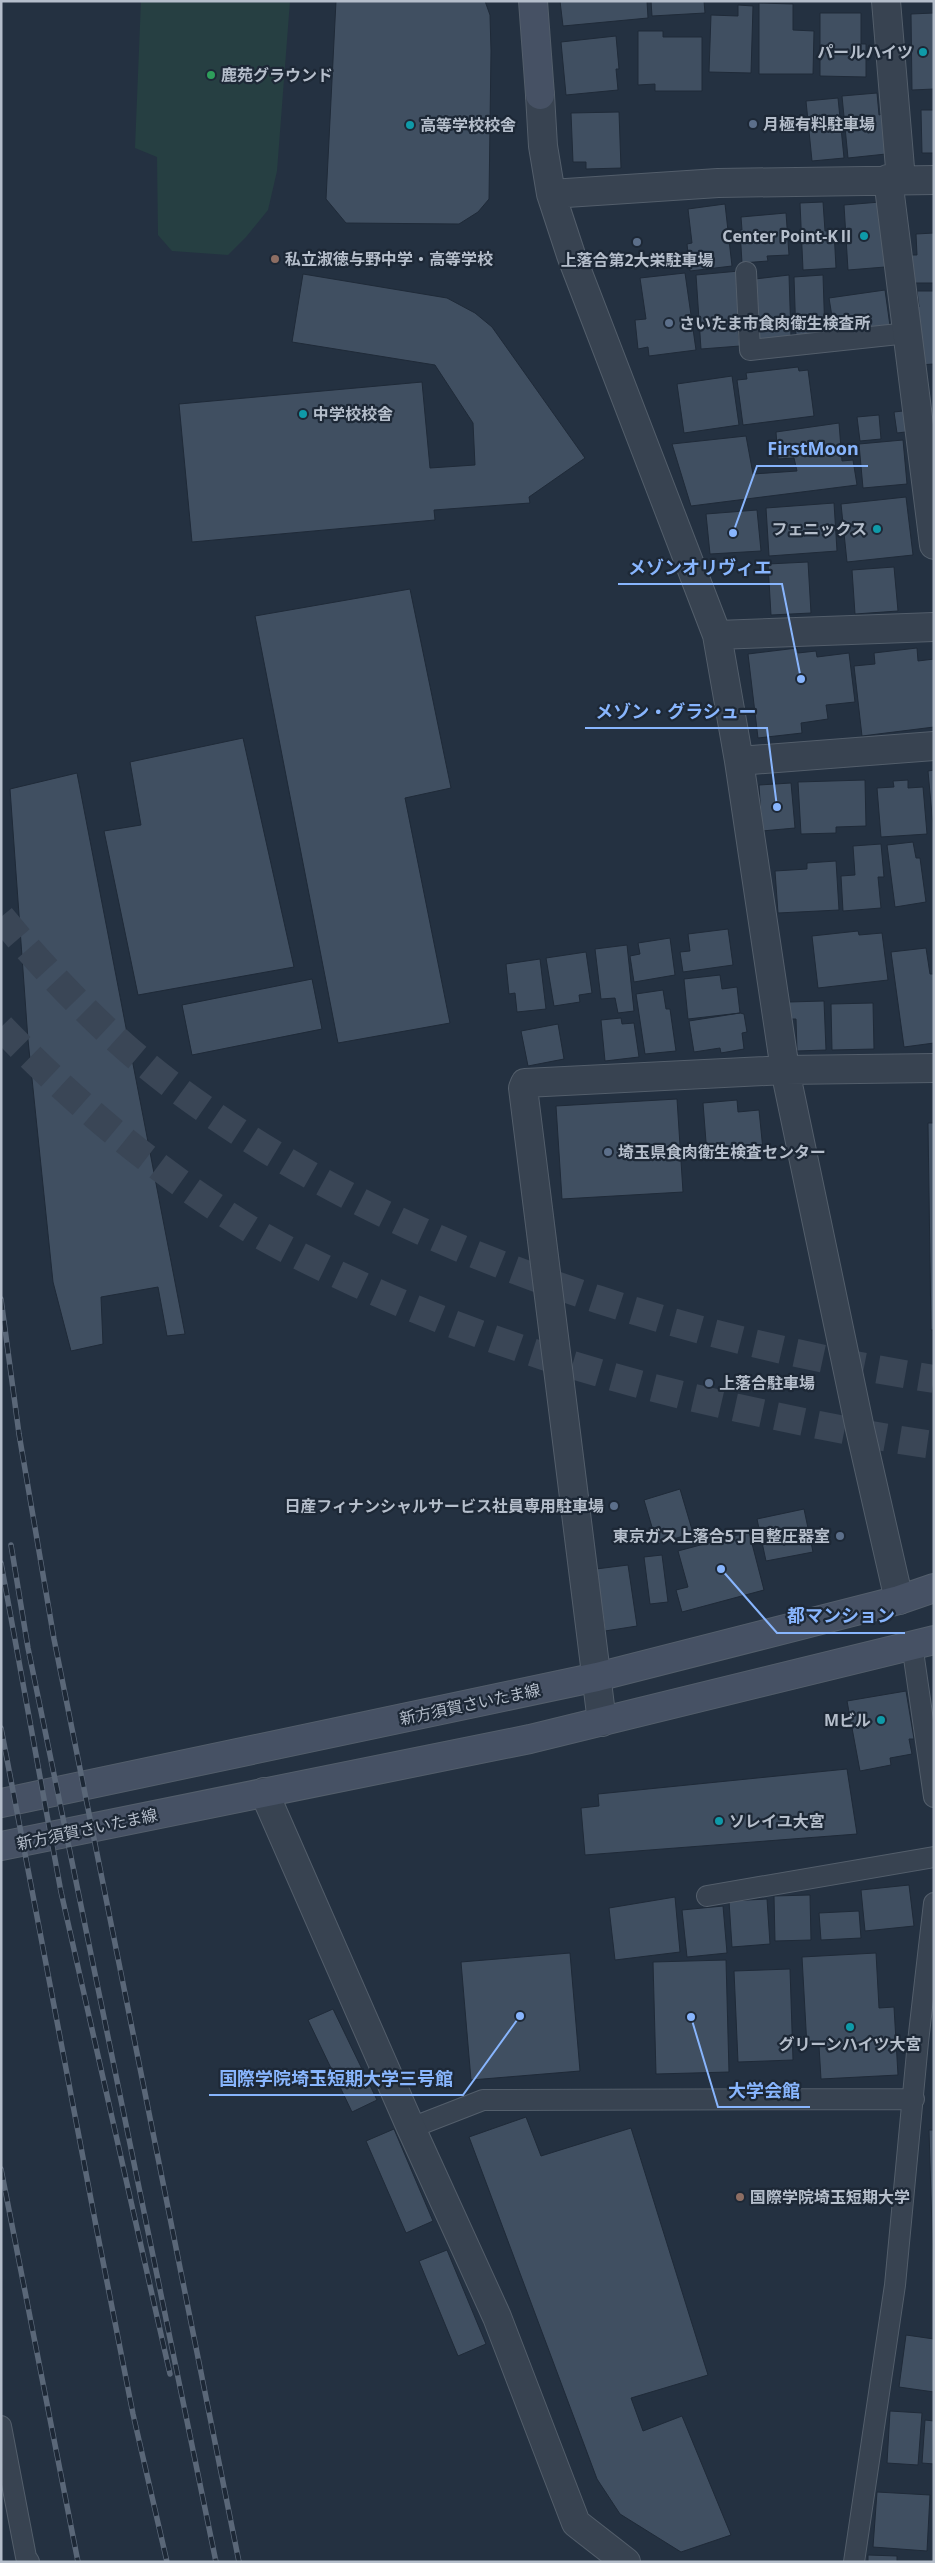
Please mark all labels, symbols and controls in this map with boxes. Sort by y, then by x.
place label: パールハイツ [817,41,913,63]
marker: パールハイツ [917,46,929,58]
place label: 鹿苑グラウンド [221,64,333,86]
marker: 鹿苑グラウンド [205,69,217,81]
place label: 月極有料駐車場 [763,113,875,135]
place label: 高等学校校舎 [420,114,516,136]
marker: 月極有料駐車場 [747,118,759,130]
marker: 高等学校校舎 [404,119,416,131]
place label: Center Point-KⅡ [722,225,854,247]
marker: Center Point-KⅡ [858,230,870,242]
marker: 上落合第2大栄駐車場 [631,236,643,248]
place label: 私立淑徳与野中学・高等学校 [285,248,493,270]
place label: 上落合第2大栄駐車場 [560,249,714,271]
marker: 私立淑徳与野中学・高等学校 [269,253,281,265]
place label: さいたま市食肉衛生検査所 [679,312,871,334]
marker: さいたま市食肉衛生検査所 [663,317,675,329]
place label: 中学校校舎 [313,403,393,425]
marker: 中学校校舎 [297,408,309,420]
callout: FirstMoon [757,433,868,466]
text: FirstMoon [767,436,859,460]
place label: フェニックス [771,518,867,540]
marker: フェニックス [871,523,883,535]
callout: メゾンオリヴィエ [618,551,782,584]
text: メゾンオリヴィエ [628,555,772,579]
callout: メゾン・グラシュー [585,695,767,728]
text: メゾン・グラシュー [595,699,757,723]
place label: 埼玉県食肉衛生検査センター [618,1141,826,1163]
marker: 埼玉県食肉衛生検査センター [602,1146,614,1158]
place label: 上落合駐車場 [719,1372,815,1394]
marker: 上落合駐車場 [703,1377,715,1389]
place label: 日産フィナンシャルサービス社員専用駐車場 [284,1495,604,1517]
marker: 日産フィナンシャルサービス社員専用駐車場 [608,1500,620,1512]
place label: 東京ガス上落合5丁目整圧器室 [613,1525,830,1547]
marker: 東京ガス上落合5丁目整圧器室 [834,1530,846,1542]
callout: 都マンション [777,1600,905,1633]
text: 都マンション [787,1603,895,1627]
street label: 新方須賀さいたま線 [398,1678,542,1730]
place label: Mビル [824,1709,871,1731]
marker: Mビル [875,1714,887,1726]
street label: 新方須賀さいたま線 [15,1803,159,1855]
place label: ソレイユ大宮 [729,1810,825,1832]
marker: ソレイユ大宮 [713,1815,725,1827]
marker: グリーンハイツ大宮 [844,2021,856,2033]
place label: グリーンハイツ大宮 [779,2033,921,2055]
callout: 国際学院埼玉短期大学三号館 [209,2062,463,2095]
text: 国際学院埼玉短期大学三号館 [219,2066,453,2090]
callout: 大学会館 [718,2074,810,2107]
text: 大学会館 [728,2078,800,2102]
place label: 国際学院埼玉短期大学 [750,2186,910,2208]
marker: 国際学院埼玉短期大学 [734,2191,746,2203]

